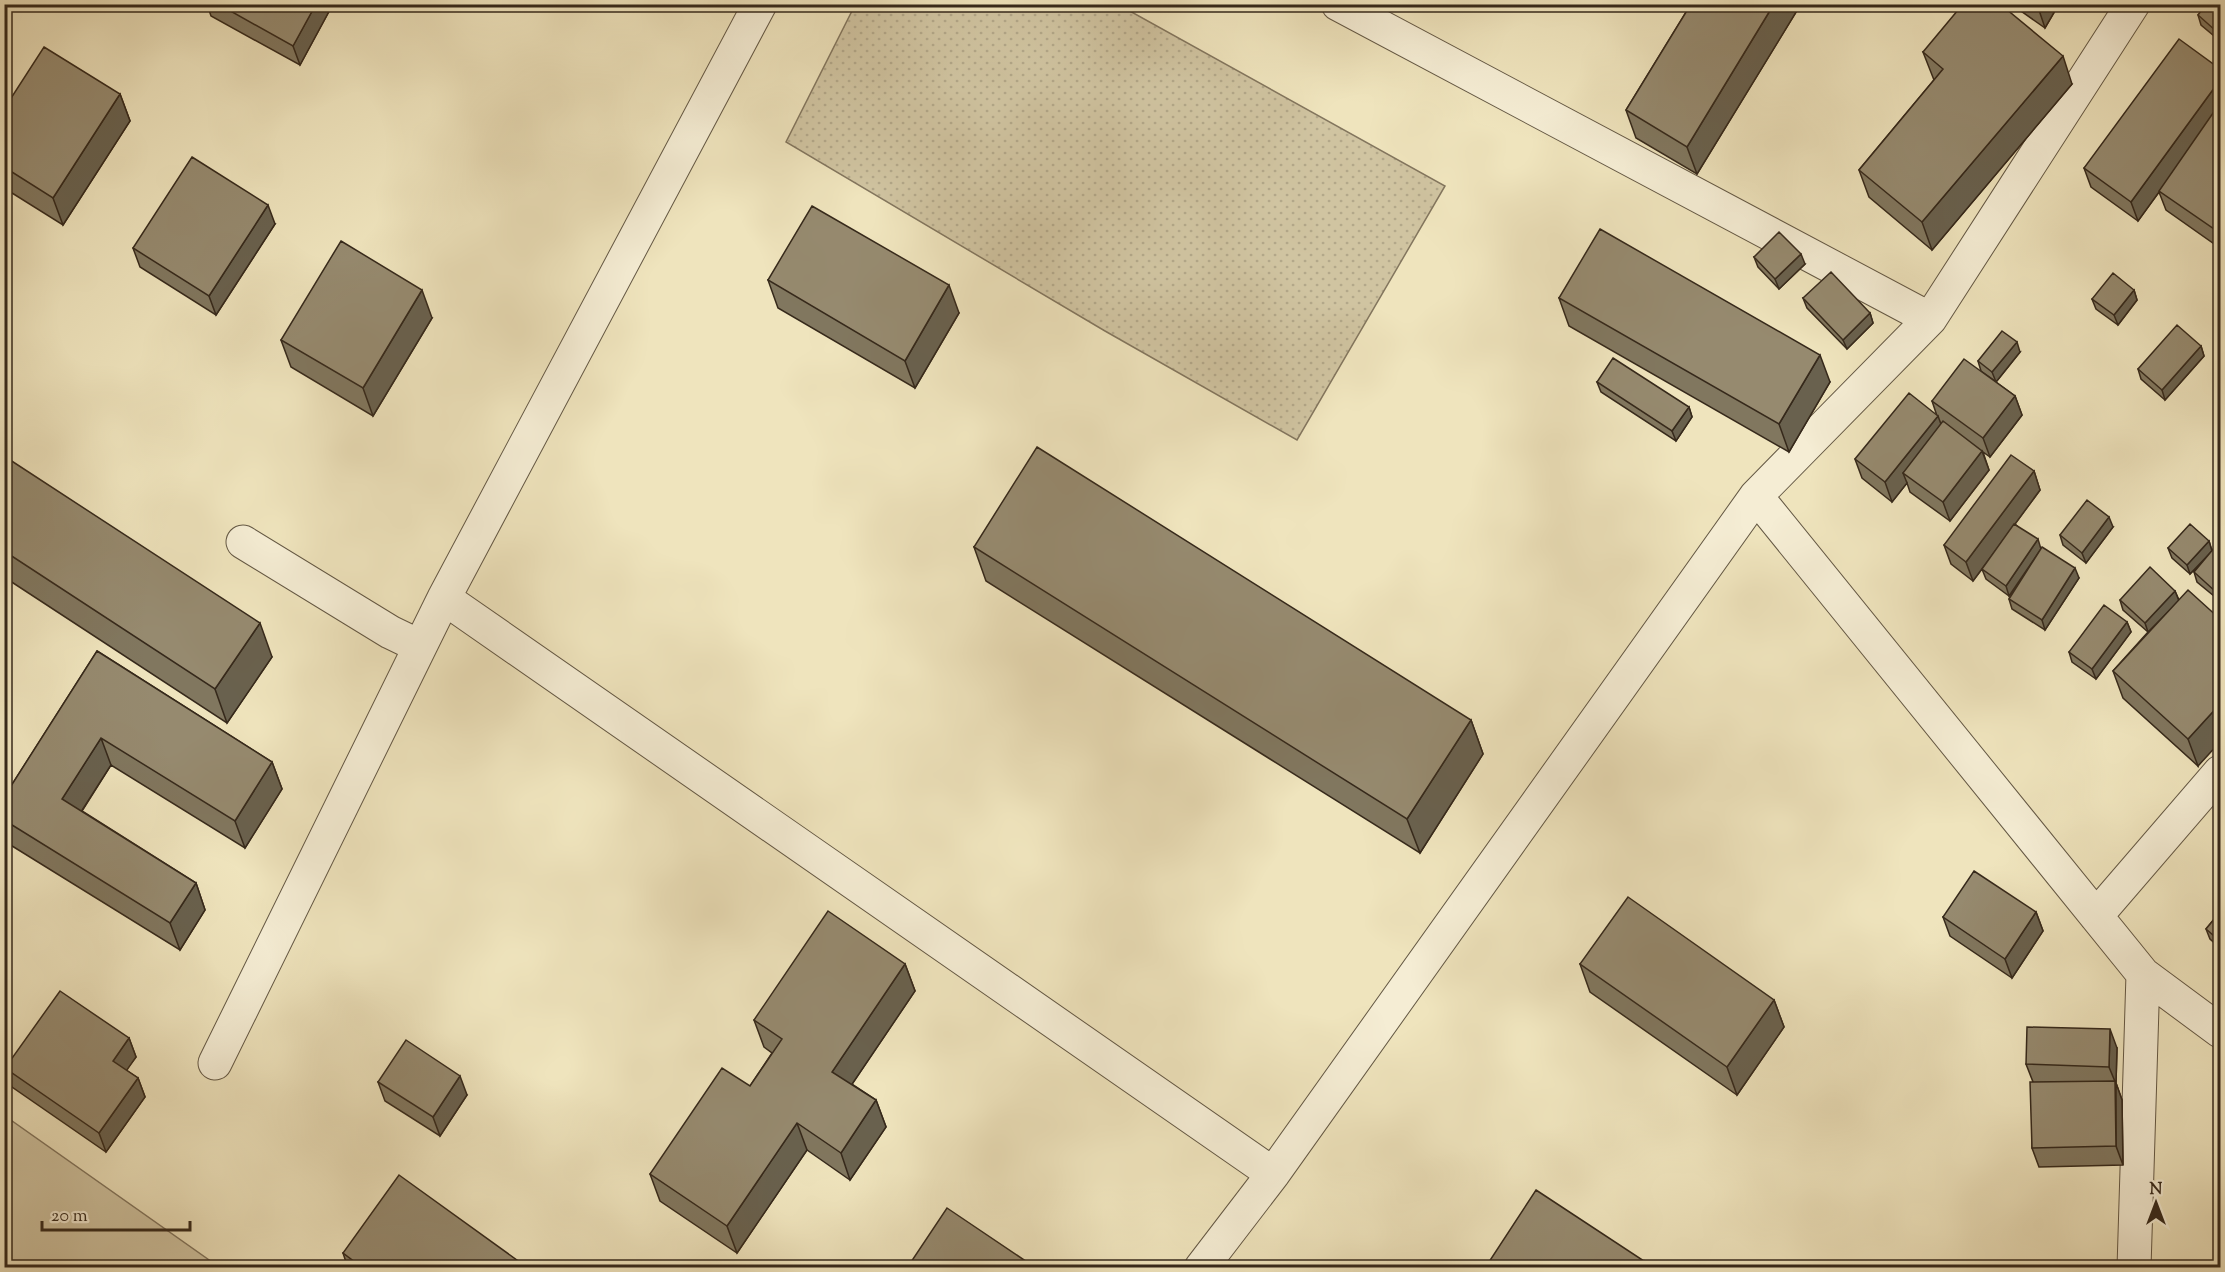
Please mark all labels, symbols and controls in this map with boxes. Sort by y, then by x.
north arrow [2126,1173,2186,1233]
text: N [2150,1179,2163,1202]
scale bar [42,1194,190,1232]
text: 20 m [51,1204,88,1230]

